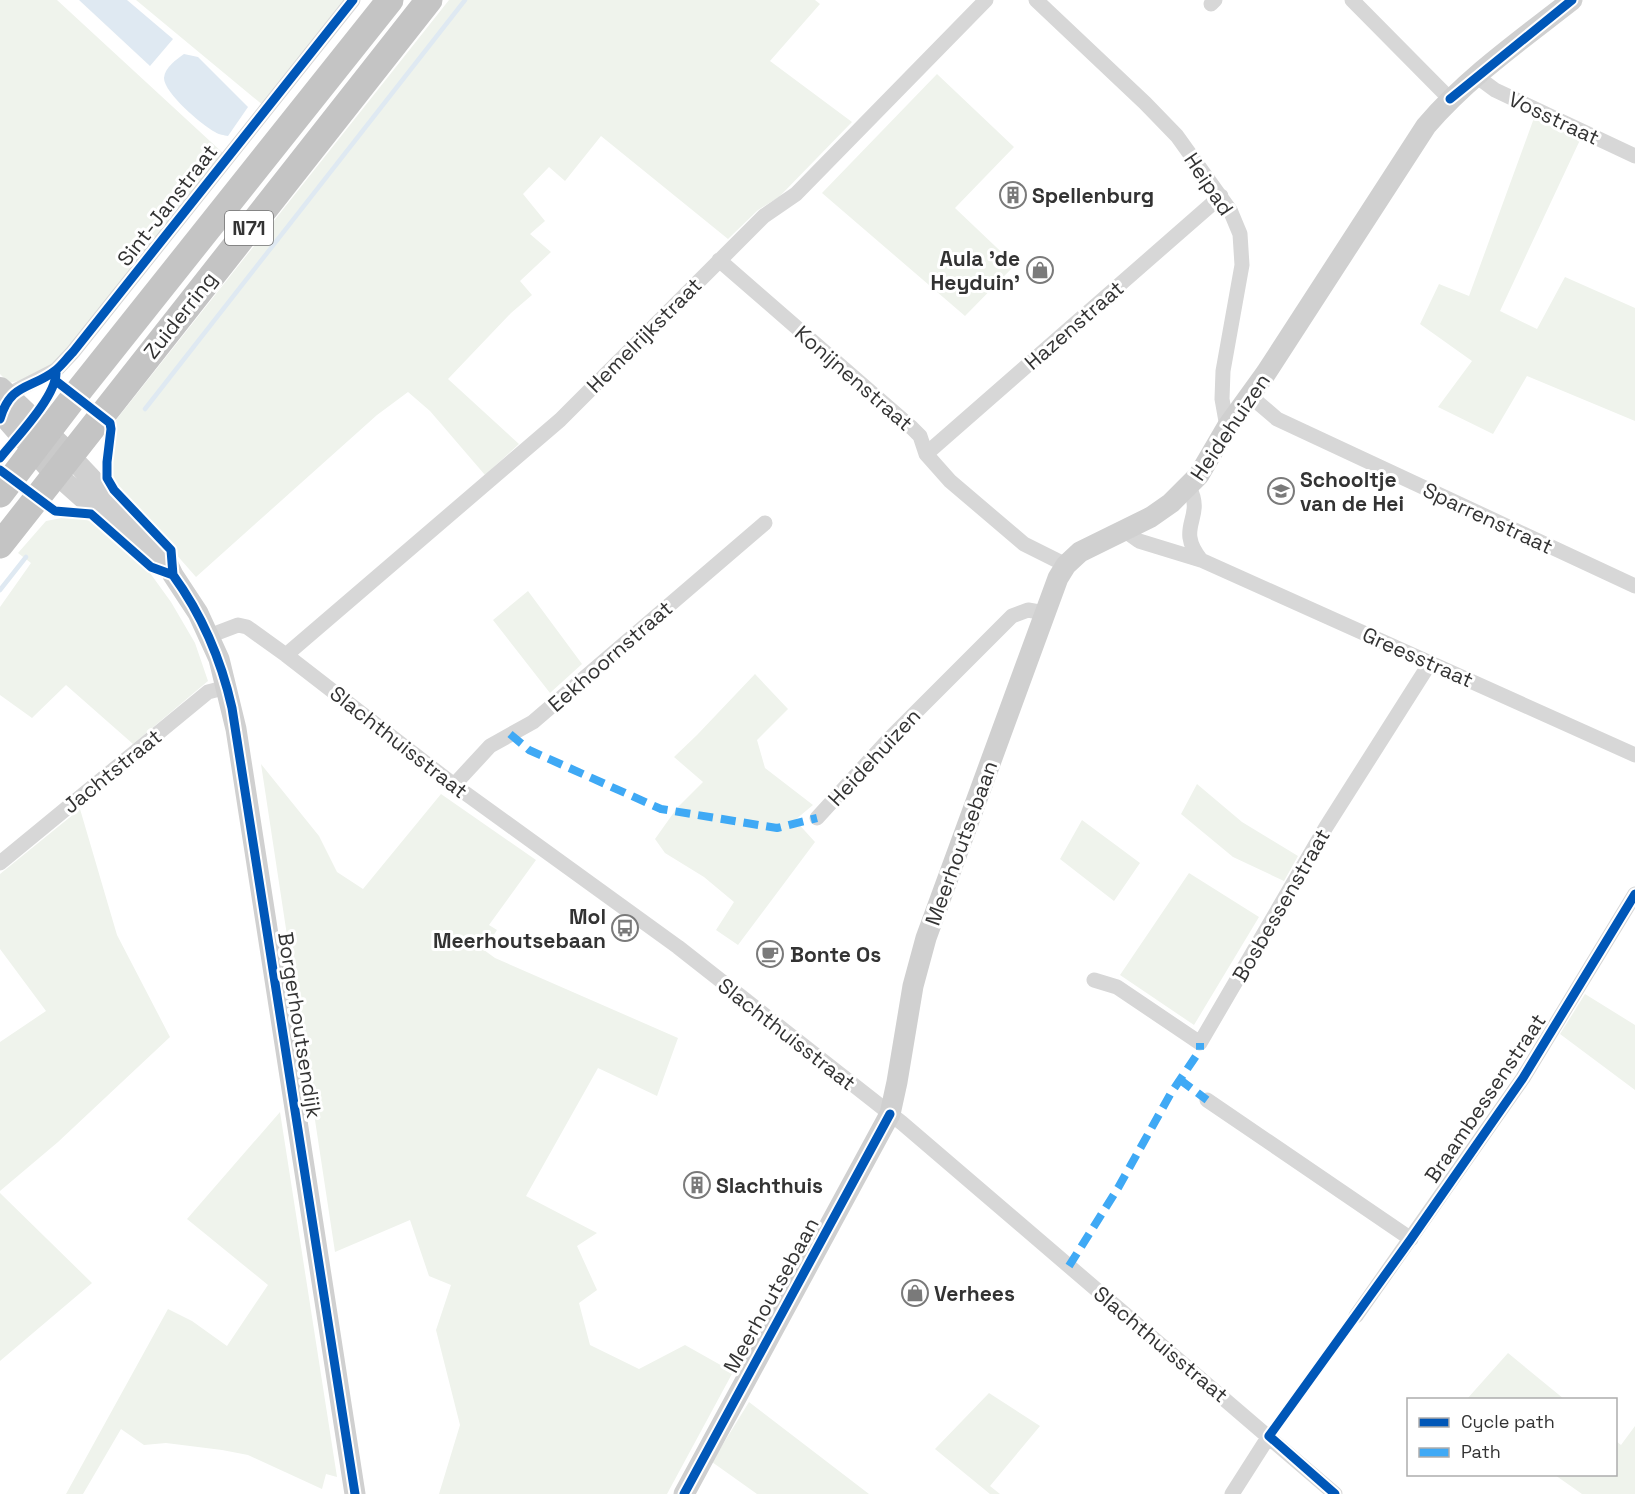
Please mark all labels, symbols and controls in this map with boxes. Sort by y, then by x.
street label: Vosstraat [1504,85,1604,151]
street label: Sint-Janstraat [111,139,223,271]
street label: Heipad [1178,147,1240,221]
building icon: Spellenburg [998,180,1028,210]
place label: Spellenburg [1032,182,1154,209]
road number: N71 [225,211,273,245]
place label: Aula 'de Heyduin' [931,245,1020,296]
shop icon: Aula 'de Heyduin' [1025,255,1055,285]
street label: Zuiderring [138,266,222,364]
street label: Hemelrijkstraat [581,272,707,398]
street label: Hazenstraat [1019,274,1129,376]
street label: Konijnenstraat [789,319,919,437]
street label: Heidehuizen [1184,368,1276,486]
place label: Schooltje van de Hei [1300,466,1404,517]
school or university icon: Schooltje van de Hei [1266,476,1296,506]
street label: Sparrenstraat [1419,476,1557,560]
street label: Eekhoornstraat [542,595,678,717]
street label: Greesstraat [1358,621,1478,693]
street label: Slachthuisstraat [325,680,473,804]
street label: Heidehuizen [822,703,926,811]
street label: Jachtstraat [57,723,167,819]
street label: Meerhoutsebaan [919,757,1003,929]
street label: Bosbessenstraat [1226,824,1336,986]
place label: Mol Meerhoutsebaan [433,903,606,954]
bus stop icon: Mol Meerhoutsebaan [610,913,640,943]
street label: Borgerhoutsendijk [272,930,328,1120]
cafe icon: Bonte Os [755,939,785,969]
place label: Bonte Os [790,941,881,968]
street label: Slachthuisstraat [713,972,861,1096]
street label: Braambessenstraat [1418,1008,1552,1188]
building icon: Slachthuis [682,1170,712,1200]
place label: Slachthuis [716,1172,823,1199]
street label: Meerhoutsebaan [717,1213,825,1377]
shop icon: Verhees [900,1278,930,1308]
place label: Verhees [934,1280,1015,1307]
street label: Slachthuisstraat [1088,1280,1234,1408]
legend [1407,1398,1617,1476]
text: Cycle path [1461,1410,1555,1433]
text: Path [1461,1440,1501,1463]

